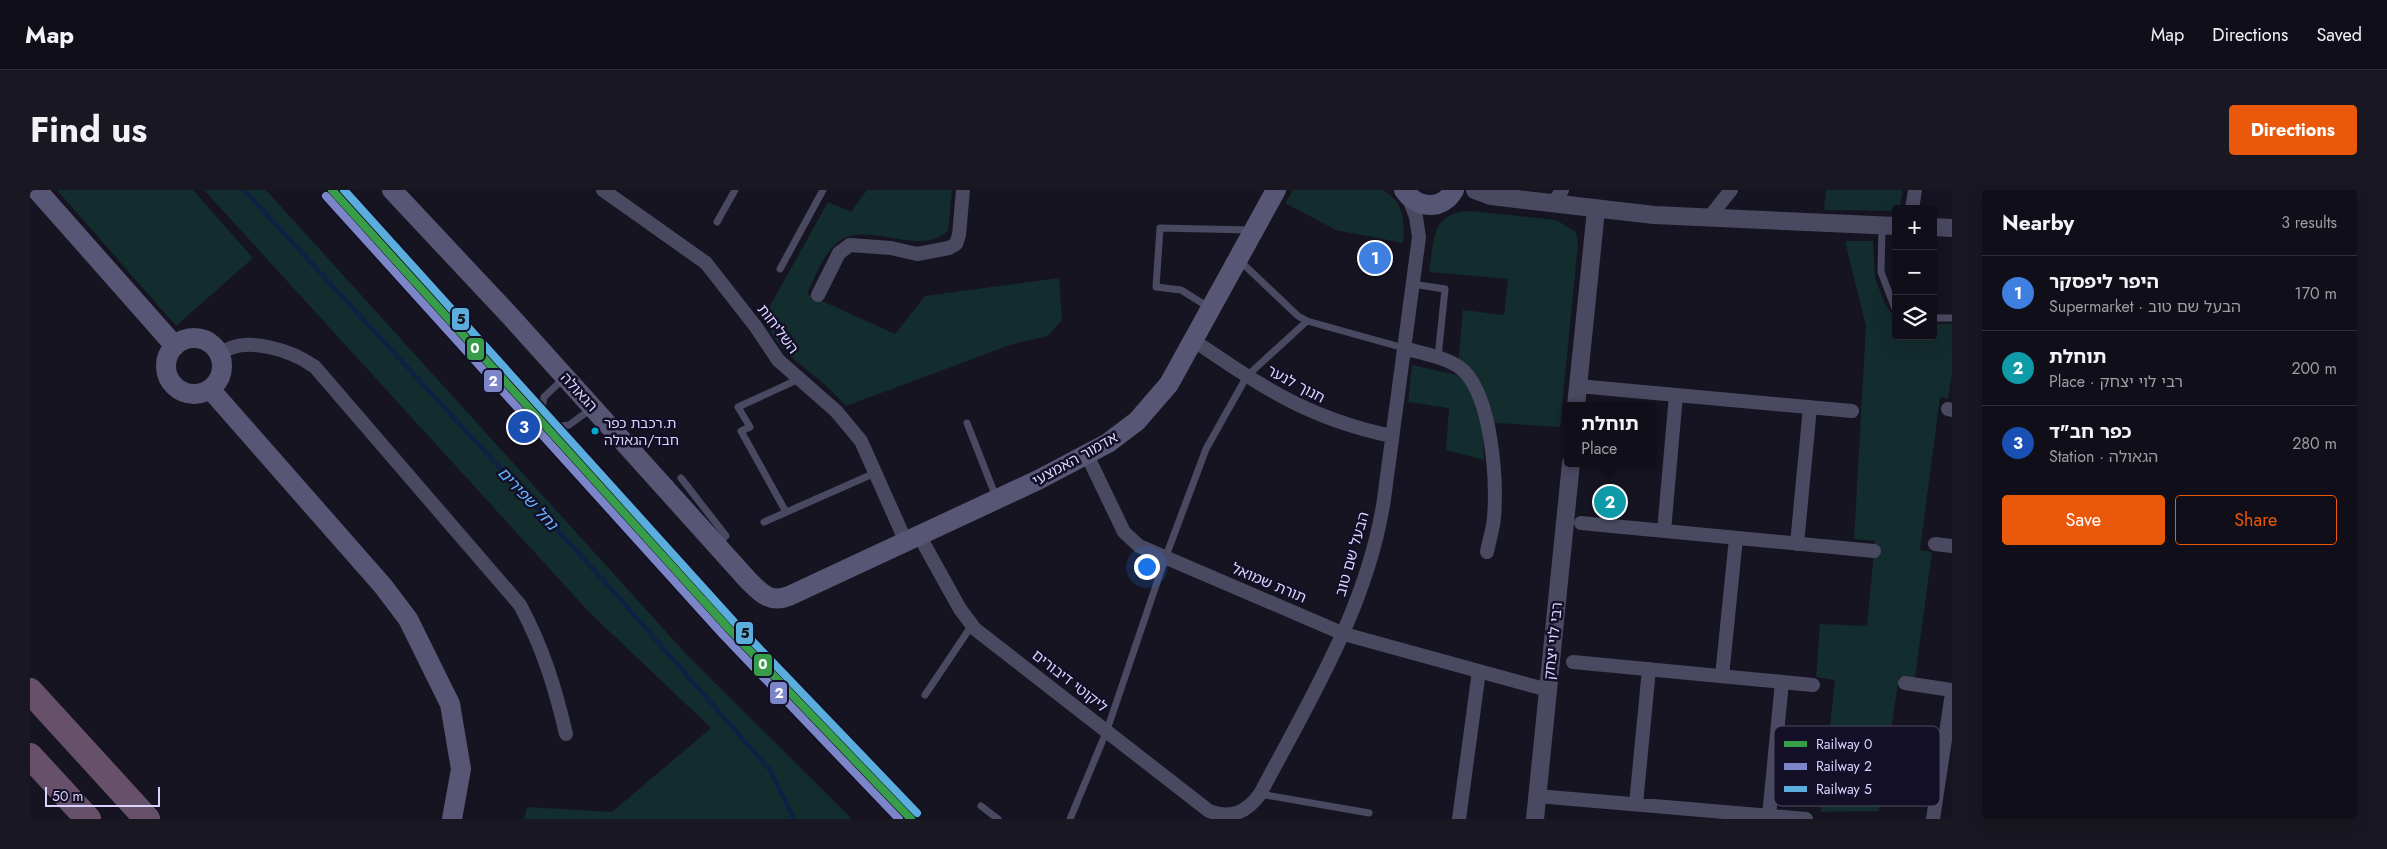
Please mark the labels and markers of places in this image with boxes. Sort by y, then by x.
pin: 1 [1359,239,1391,277]
pin: 3 [508,408,540,446]
place label: ת.רכבת כפר חבד/הגאולה [604,413,679,450]
marker: ת.רכבת כפר חבד/הגאולה [590,426,600,436]
pin: 2 [1594,483,1626,521]

